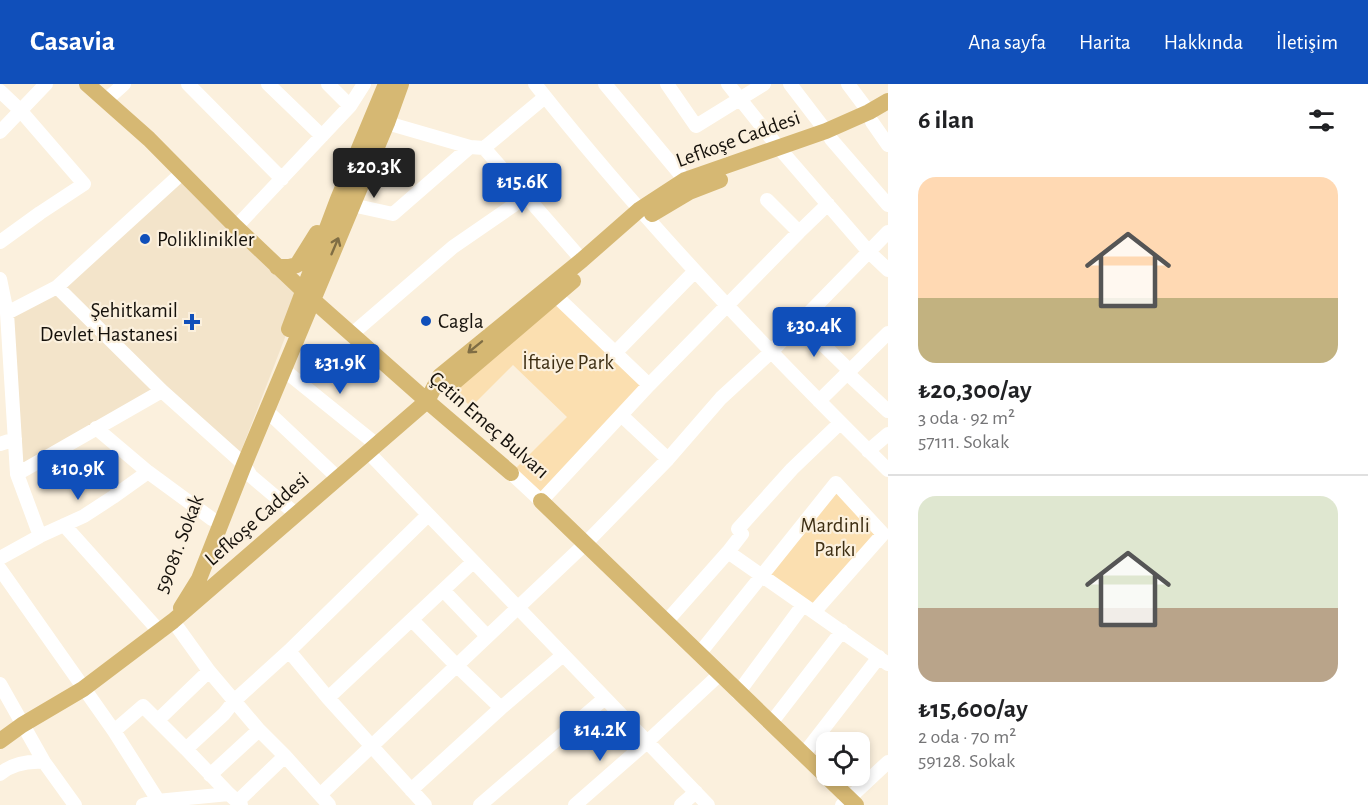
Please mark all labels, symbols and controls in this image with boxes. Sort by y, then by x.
text: Casavia [30,28,115,56]
text: Ana sayfa [968,32,1046,53]
text: Harita [1079,32,1131,53]
text: Hakkında [1164,32,1243,53]
text: İletişim [1276,32,1338,53]
icon: filters [1305,104,1338,137]
street label: Lefkoşe Caddesi [673,107,803,171]
text: 6 ilan [918,107,974,133]
pin: ₺20.3K [325,148,423,199]
text: ₺20.3K [347,157,401,177]
pin: ₺15.6K [473,163,571,214]
text: ₺15.6K [496,172,548,192]
icon: home [1074,216,1182,324]
place label: Poliklinikler [157,229,255,250]
marker: Poliklinikler [138,232,152,246]
one-way arrow [330,237,341,256]
place label: Şehitkamil Devlet Hastanesi [40,300,178,345]
pin: ₺30.4K [765,307,863,358]
place label: Cagla [438,311,484,332]
marker: Şehitkamil Devlet Hastanesi [183,313,201,331]
marker: Cagla [419,314,433,328]
text: ₺30.4K [787,316,841,336]
one-way arrow [467,341,483,354]
pin: ₺31.9K [291,344,389,395]
park label: İftaiye Park [522,351,614,373]
text: ₺31.9K [314,353,366,373]
street label: Çetin Emeç Bulvarı [425,367,553,483]
text: ₺20,300/ay [918,377,1032,403]
text: 3 oda · 92 m² [918,408,1015,428]
text: 57111. Sokak [918,432,1009,452]
pin: ₺10.9K [29,450,127,501]
text: ₺10.9K [52,459,104,479]
street label: Lefkoşe Caddesi [201,468,313,570]
street label: 59081. Sokak [151,492,207,596]
park label: Mardinli Parkı [800,515,870,560]
icon: home [1074,535,1182,643]
text: ₺15,600/ay [918,696,1028,722]
pin: ₺14.2K [551,711,649,762]
text: ₺14.2K [574,720,626,740]
text: 2 oda · 70 m² [918,727,1016,747]
map controls [816,732,870,786]
button: locate [816,732,870,786]
text: 59128. Sokak [918,751,1015,771]

